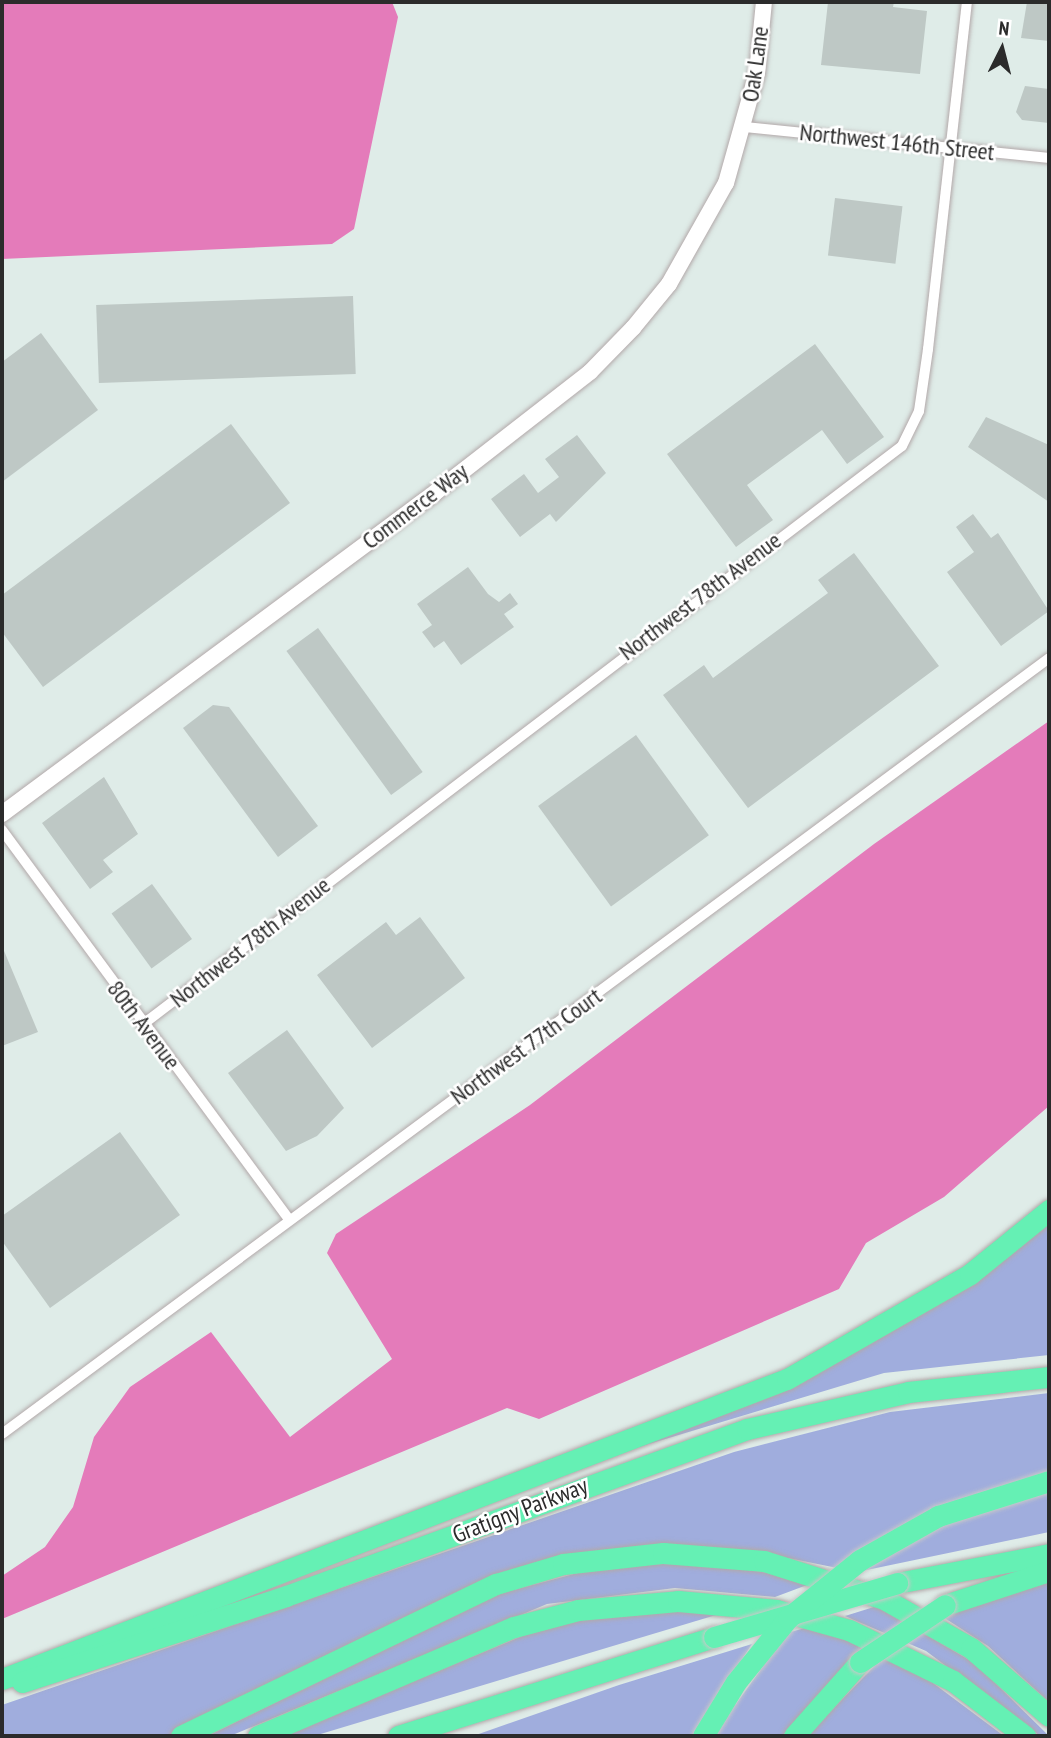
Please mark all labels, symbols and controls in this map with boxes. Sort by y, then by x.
north arrow [967,14,1037,84]
text: N [998,16,1011,41]
street label: Oak Lane [735,24,775,104]
street label: Northwest 146th Street [798,117,996,167]
street label: Commerce Way [356,457,474,555]
street label: Northwest 78th Avenue [613,526,787,666]
street label: Northwest 78th Avenue [164,870,336,1014]
street label: 80th Avenue [101,975,187,1075]
street label: Northwest 77th Court [445,982,607,1110]
street label: Gratigny Parkway [448,1471,592,1549]

